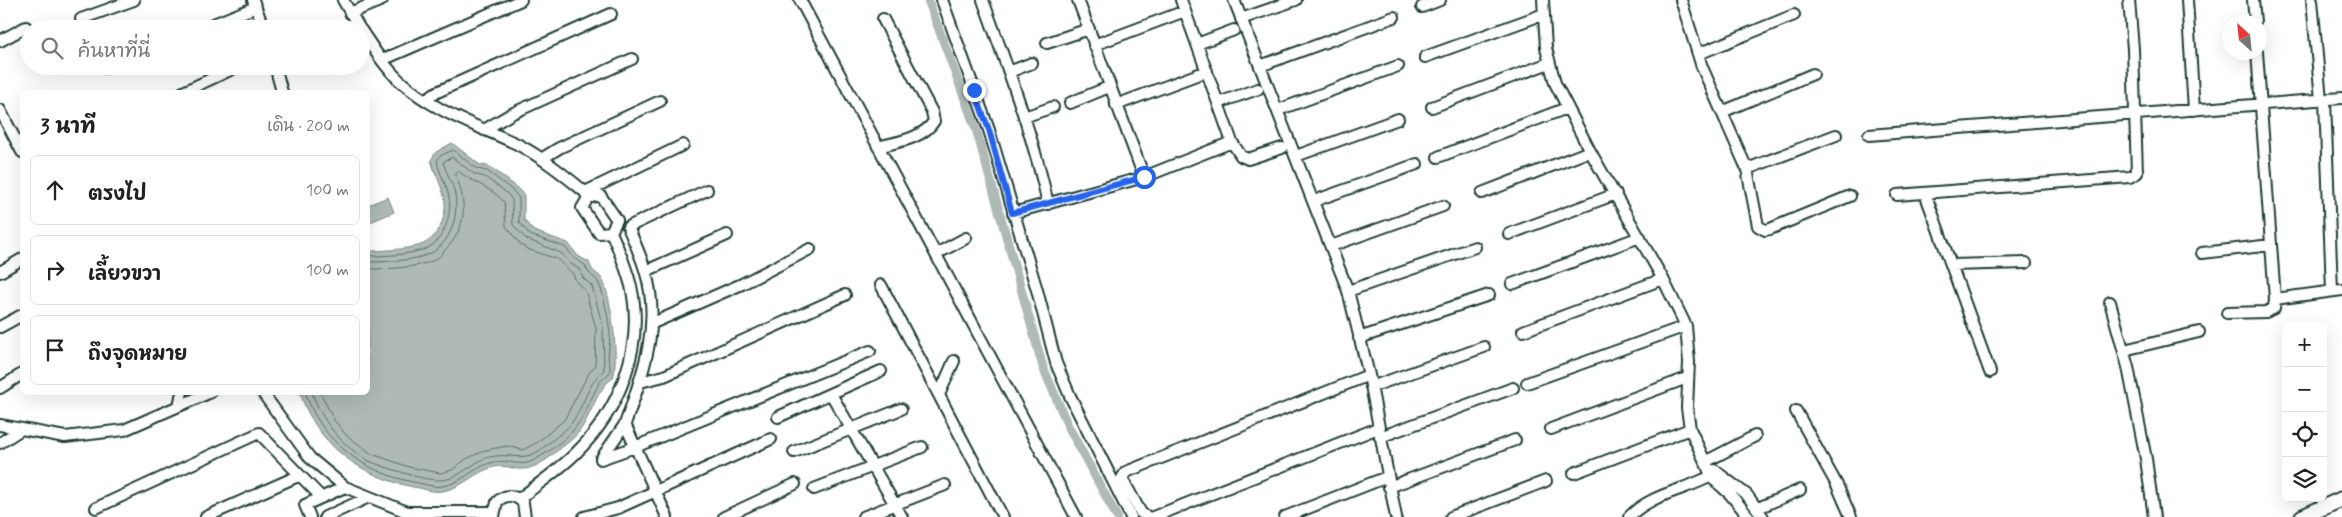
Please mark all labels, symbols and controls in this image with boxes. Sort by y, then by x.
north arrow [2222,15,2267,60]
search box [20,20,370,75]
icon: search [38,34,66,62]
text: ค้นหาที่นี่ [78,39,150,64]
route end [963,79,986,102]
text: 3 นาที [40,113,96,141]
text: เดิน · 200 m [267,116,350,137]
route start [1133,166,1156,189]
icon: ahead [41,176,69,204]
text: 100 m [306,180,349,201]
text: ตรงไป [88,182,146,207]
icon: right [41,256,69,284]
text: 100 m [306,260,349,281]
text: เลี้ยวขวา [88,262,161,287]
map controls [2282,322,2327,502]
button: + [2282,322,2327,367]
icon: arrive [41,336,69,364]
text: ถึงจุดหมาย [88,342,187,367]
button: − [2282,367,2327,412]
button: locate [2282,412,2327,457]
button: layers [2282,457,2327,502]

